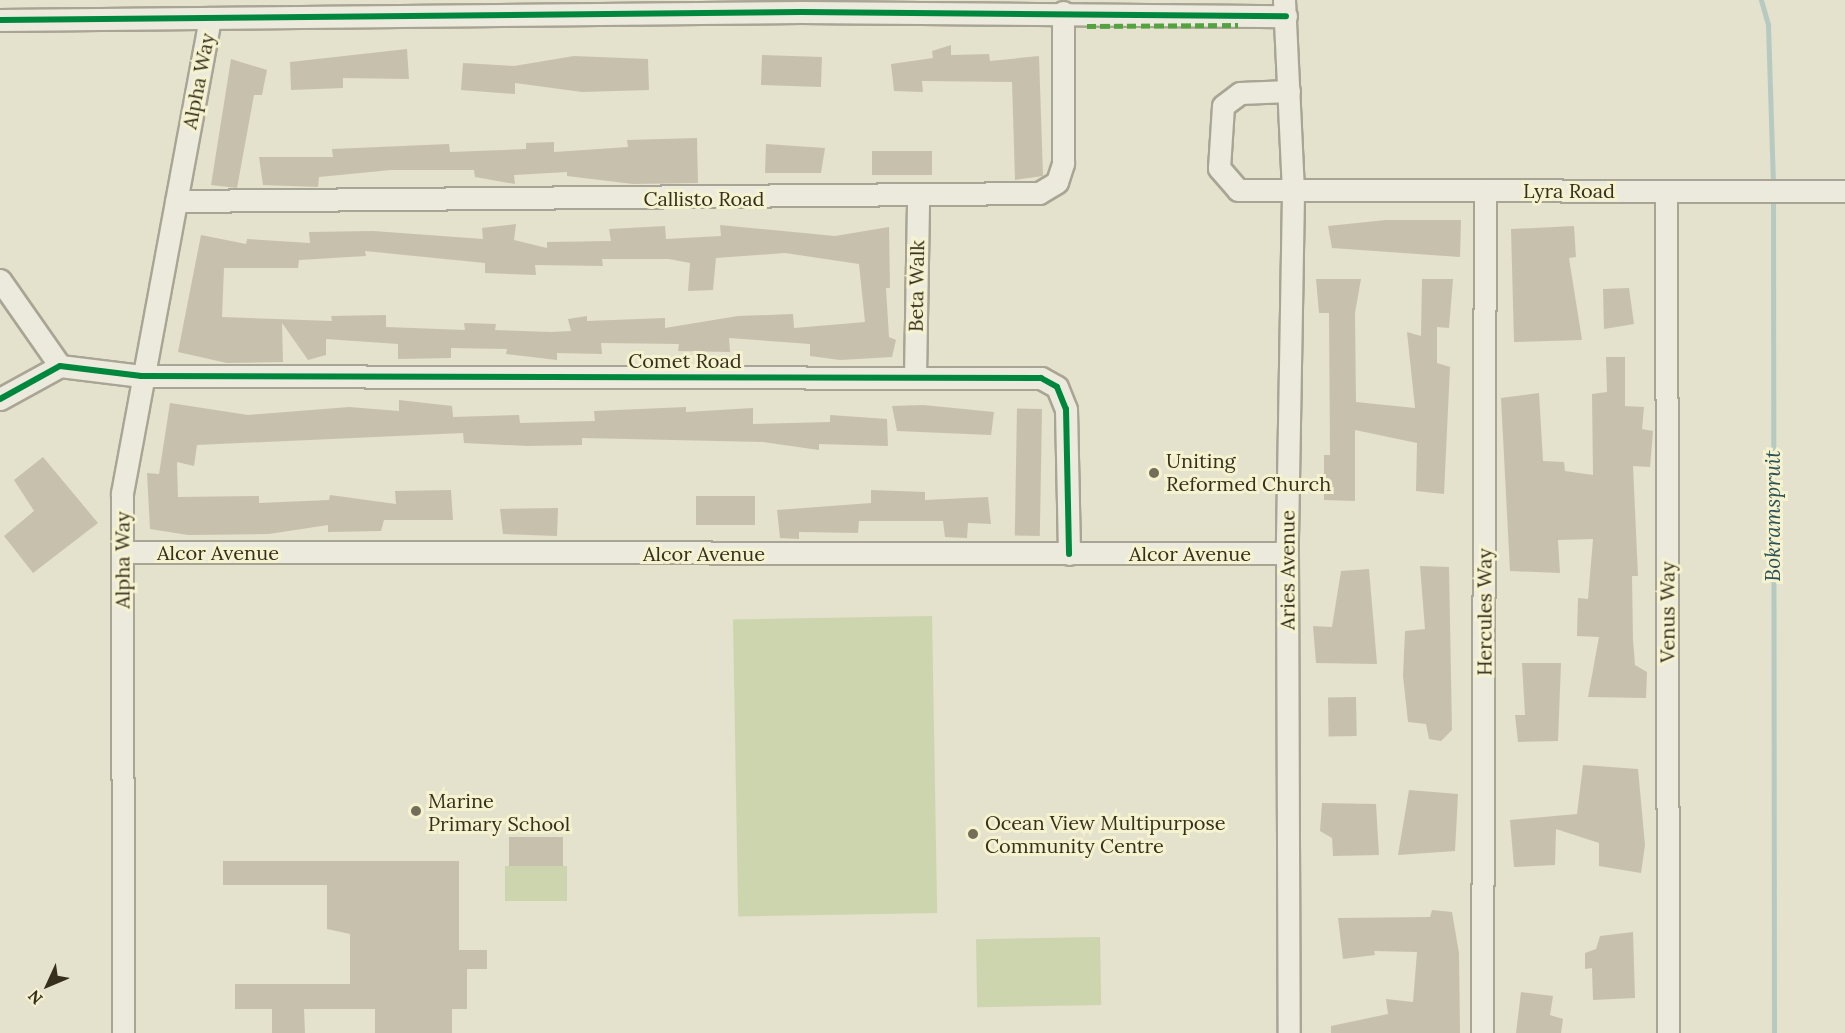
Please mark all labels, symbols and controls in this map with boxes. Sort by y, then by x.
street label: Alpha Way [177,31,219,131]
street label: Lyra Road [1523,178,1615,202]
street label: Callisto Road [643,186,765,210]
street label: Beta Walk [903,240,929,332]
street label: Comet Road [628,348,742,372]
place label: Uniting Reformed Church [1166,449,1331,496]
water label: Bokramspruit [1760,450,1786,582]
marker: Uniting Reformed Church [1147,466,1161,480]
street label: Aries Avenue [1275,510,1299,630]
street label: Alpha Way [110,511,134,609]
street label: Alcor Avenue [157,540,279,564]
street label: Alcor Avenue [643,541,765,565]
street label: Alcor Avenue [1129,541,1251,565]
street label: Hercules Way [1472,548,1496,676]
street label: Venus Way [1655,561,1679,663]
place label: Marine Primary School [428,788,570,835]
marker: Marine Primary School [409,804,423,818]
place label: Ocean View Multipurpose Community Centre [985,810,1226,857]
marker: Ocean View Multipurpose Community Centre [966,827,980,841]
north arrow [18,955,78,1015]
text: N [24,986,47,1009]

